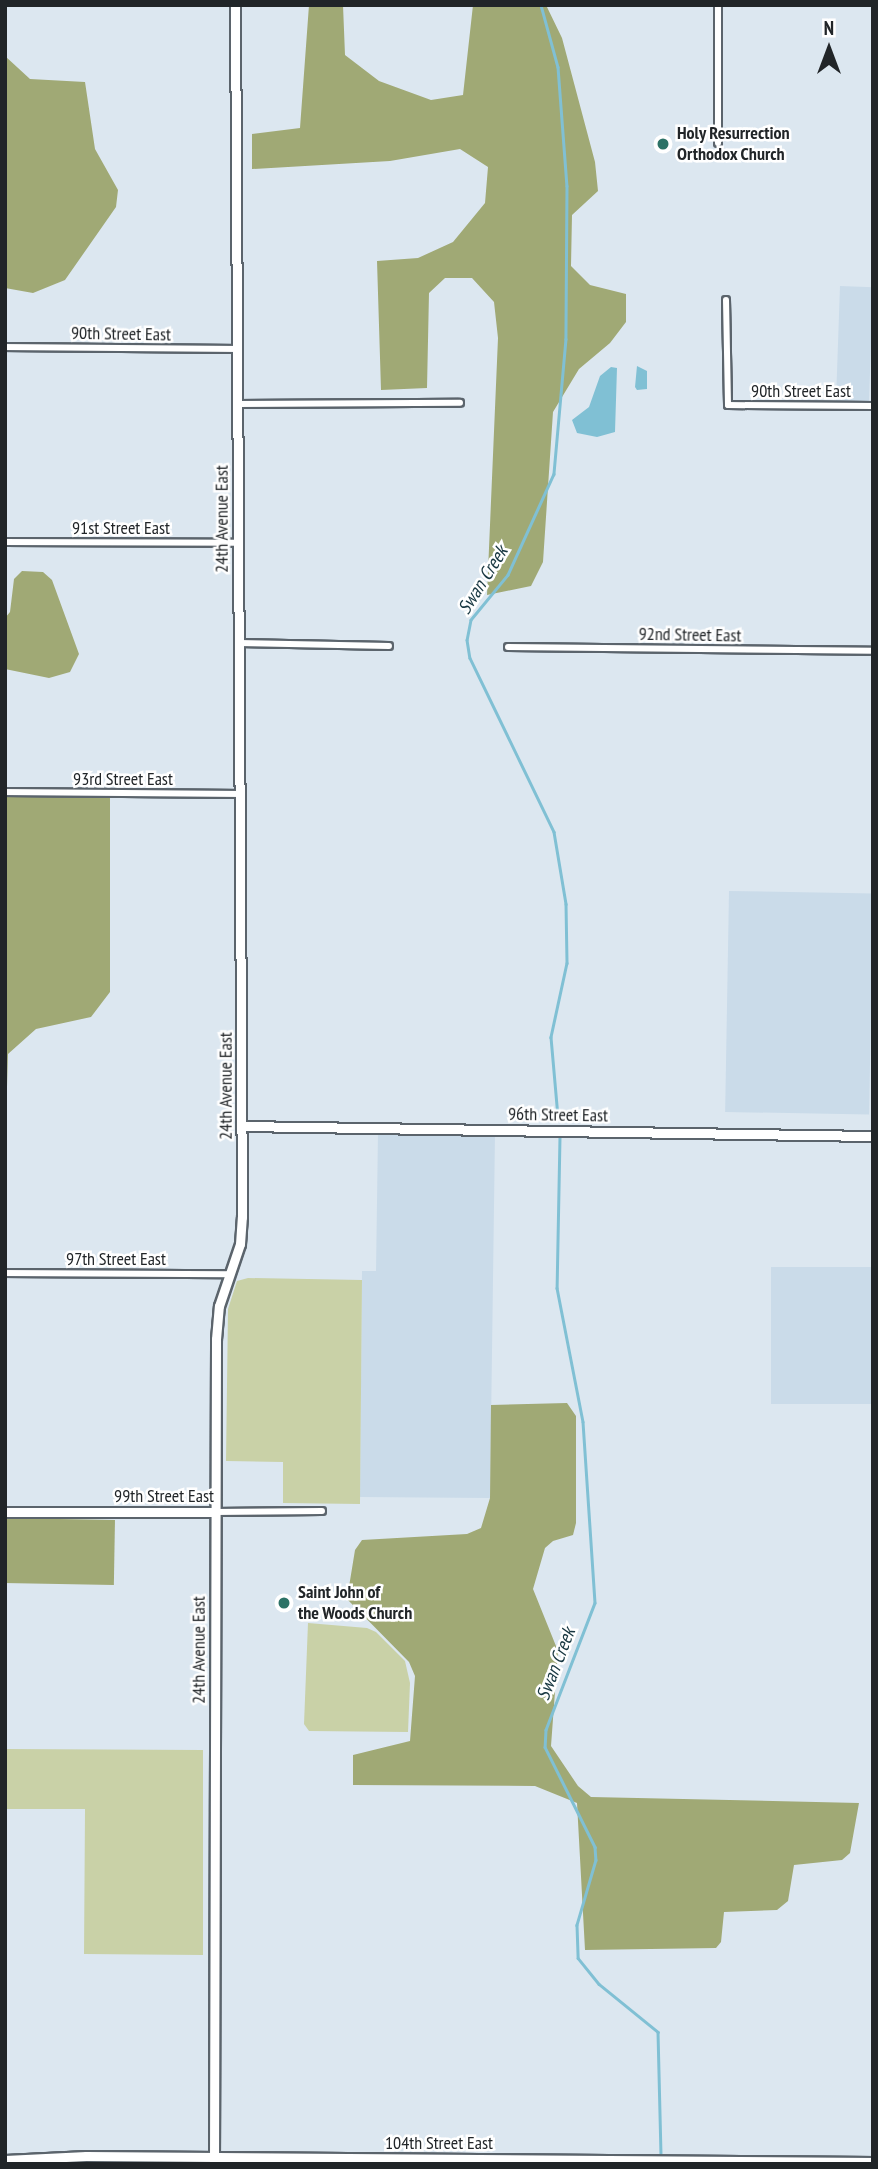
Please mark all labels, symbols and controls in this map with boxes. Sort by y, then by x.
north arrow [794,14,864,84]
text: N [824,16,834,40]
place label: Holy Resurrection Orthodox Church [677,123,790,166]
marker: Holy Resurrection Orthodox Church [655,136,671,152]
street label: 90th Street East [71,322,171,346]
street label: 90th Street East [751,380,851,402]
street label: 24th Avenue East [211,465,233,573]
street label: 91st Street East [72,517,170,539]
water label: Swan Creek [453,542,513,618]
street label: 92nd Street East [638,623,742,647]
street label: 93rd Street East [73,768,173,790]
street label: 24th Avenue East [215,1032,237,1140]
street label: 96th Street East [508,1103,608,1127]
street label: 97th Street East [66,1248,166,1270]
street label: 99th Street East [114,1485,214,1507]
place label: Saint John of the Woods Church [298,1582,413,1624]
marker: Saint John of the Woods Church [276,1595,292,1611]
street label: 24th Avenue East [188,1596,210,1704]
water label: Swan Creek [532,1624,580,1704]
street label: 104th Street East [385,2132,493,2154]

